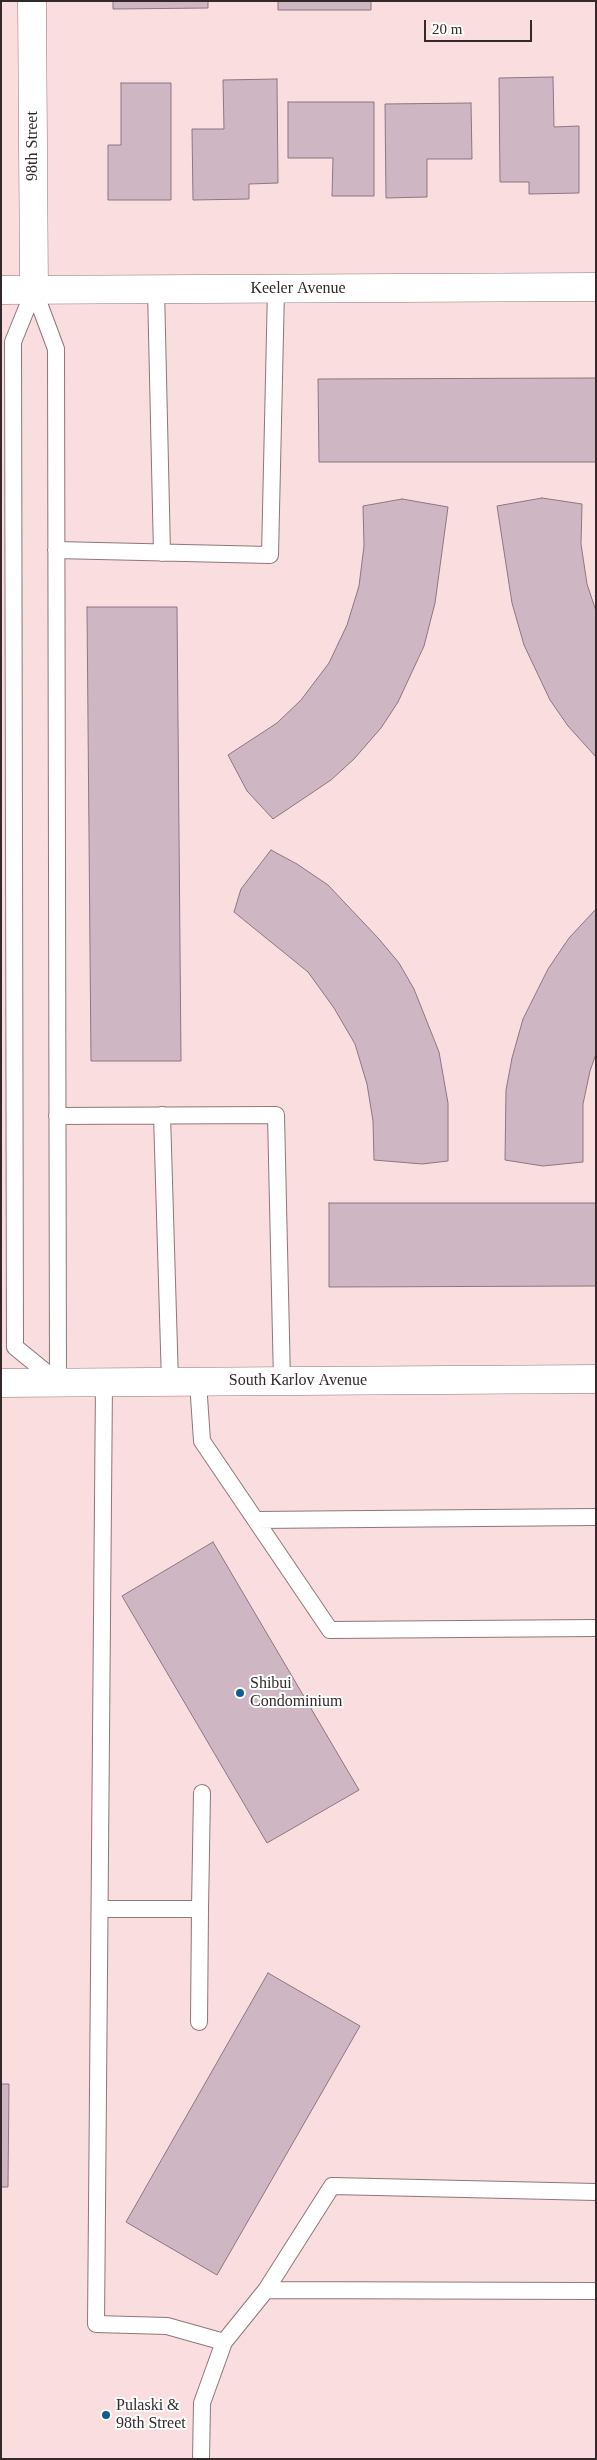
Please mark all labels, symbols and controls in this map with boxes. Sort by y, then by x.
scale bar [427,10,534,42]
text: 20 m [432,21,462,37]
street label: 98th Street [23,111,43,181]
street label: Keeler Avenue [250,279,346,299]
street label: South Karlov Avenue [229,1371,367,1391]
place label: Shibui Condominium [250,1674,342,1712]
marker: Shibui Condominium [234,1687,246,1699]
place label: Pulaski & 98th Street [116,2396,186,2434]
marker: Pulaski & 98th Street [100,2409,112,2421]

